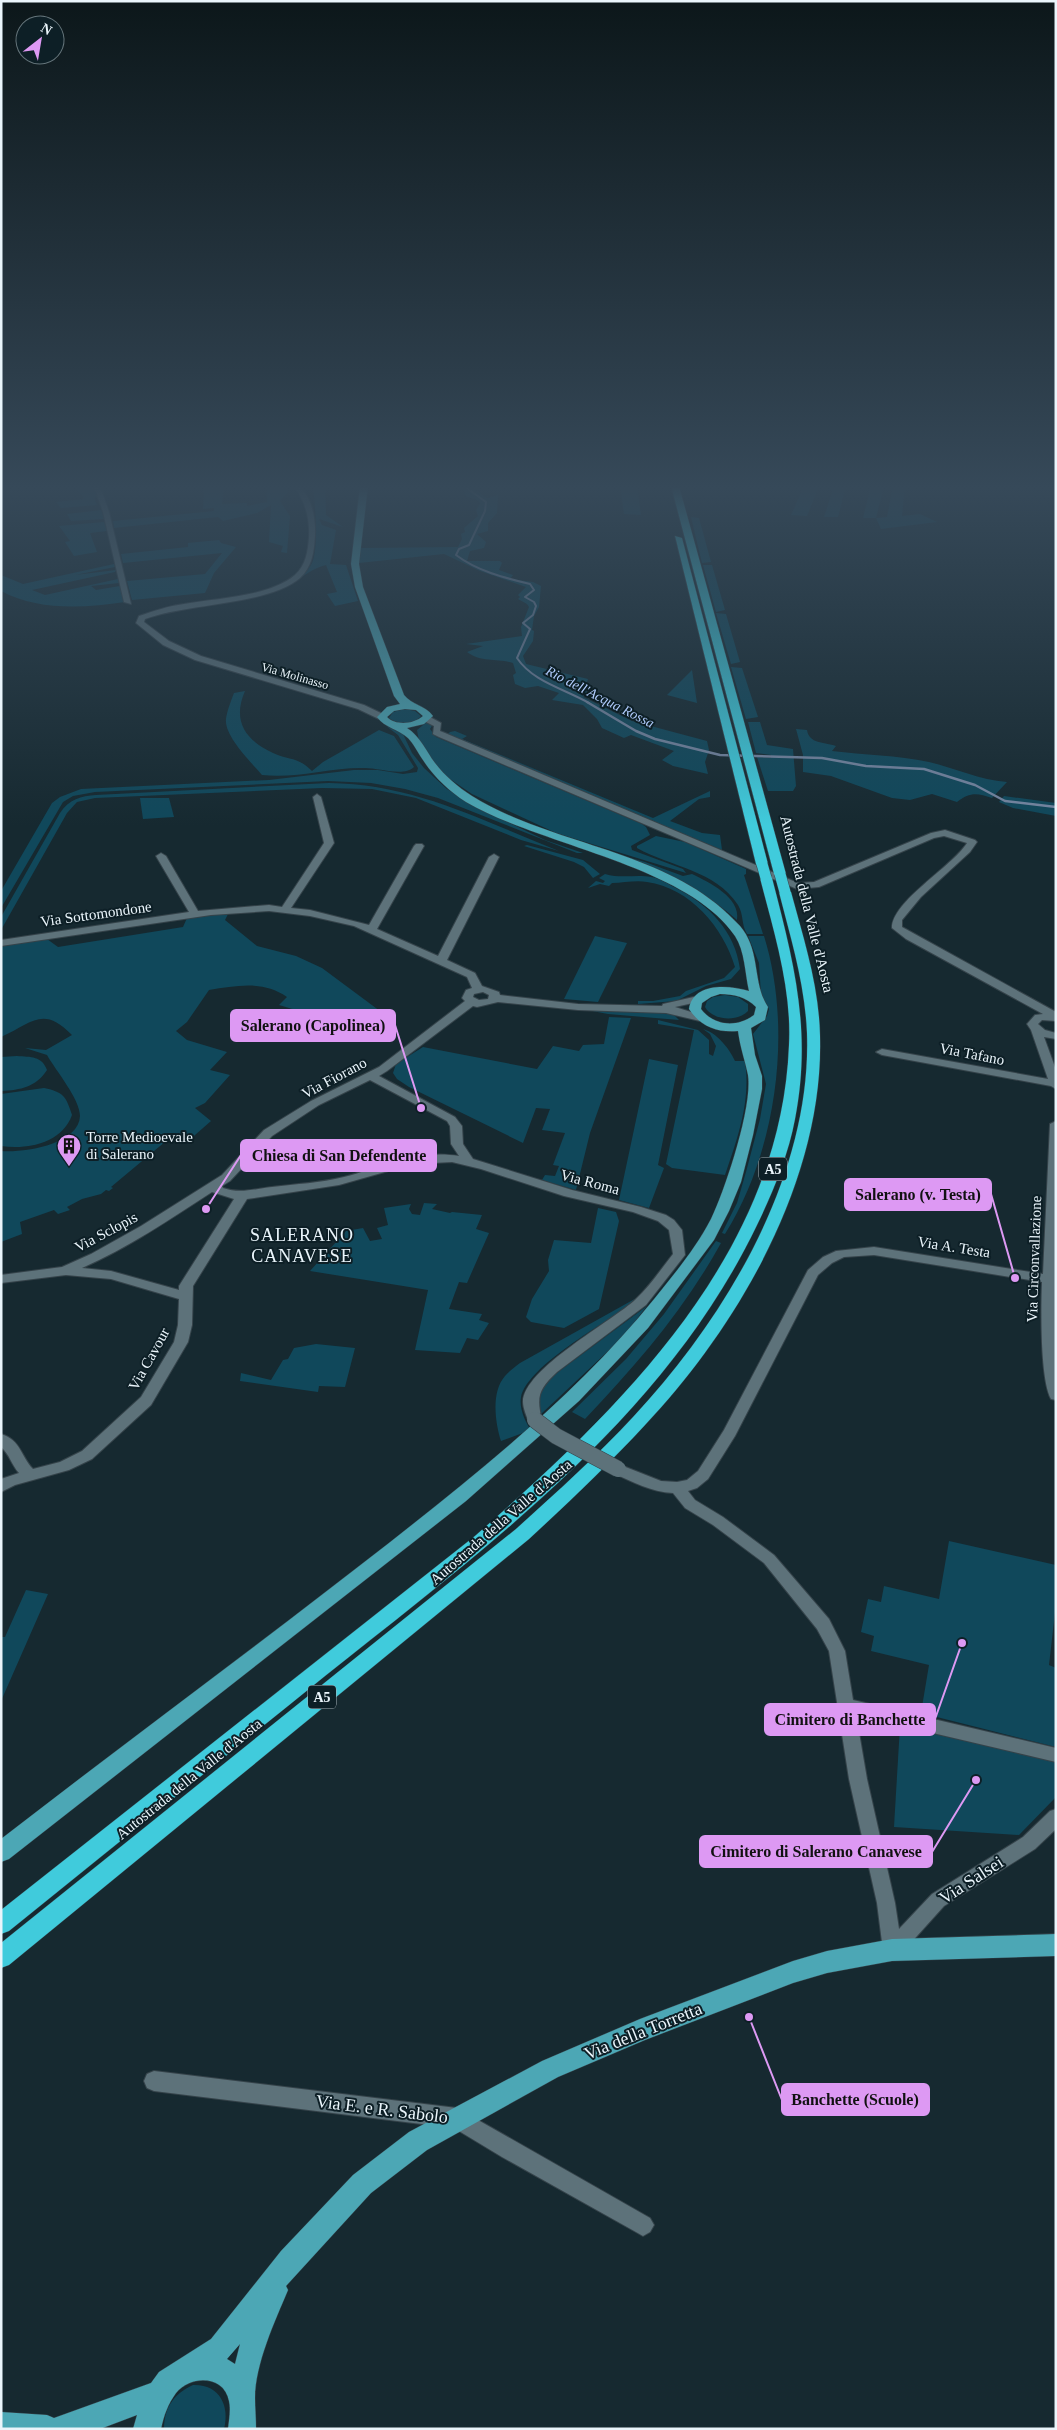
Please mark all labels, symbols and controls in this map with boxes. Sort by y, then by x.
north arrow [15,15,65,65]
text: N [38,20,55,38]
street label: Via Molinasso [260,660,330,692]
water label: Rio dell'Acqua Rossa [542,663,657,731]
street label: Autostrada della Valle d'Aosta [777,814,837,995]
street label: Via Sottomondone [39,898,153,930]
callout: Salerano (Capolinea) [231,1010,395,1041]
text: Salerano (Capolinea) [241,1017,385,1035]
street label: Via Tafano [938,1040,1006,1068]
street label: Via Fiorano [299,1054,369,1102]
place label: Torre Medioevale di Salerano [86,1129,193,1162]
building icon: Torre Medioevale di Salerano [56,1133,82,1167]
callout: Chiesa di San Defendente [241,1140,436,1171]
text: Chiesa di San Defendente [252,1147,426,1164]
road number: A5 [759,1158,787,1180]
street label: Via Roma [559,1166,622,1198]
callout: Salerano (v. Testa) [845,1179,991,1210]
text: Salerano (v. Testa) [855,1186,981,1204]
street label: Via Circonvallazione [1024,1195,1044,1323]
street label: Via Sclopis [72,1209,140,1255]
district label: SALERANO CANAVESE [250,1225,354,1266]
street label: Via A. Testa [917,1233,992,1261]
street label: Via Cavour [125,1325,173,1393]
street label: Autostrada della Valle d'Aosta [427,1456,575,1588]
road number: A5 [308,1685,336,1708]
callout: Cimitero di Banchette [765,1704,935,1735]
text: Cimitero di Banchette [775,1711,925,1728]
street label: Autostrada della Valle d'Aosta [113,1715,265,1842]
callout: Cimitero di Salerano Canavese [700,1836,932,1867]
text: Cimitero di Salerano Canavese [710,1843,922,1860]
street label: Via Salsei [935,1852,1007,1908]
street label: Via della Torretta [581,1998,705,2064]
callout: Banchette (Scuole) [782,2084,929,2115]
street label: Via E. e R. Sabolo [315,2091,449,2127]
text: Banchette (Scuole) [791,2091,919,2109]

